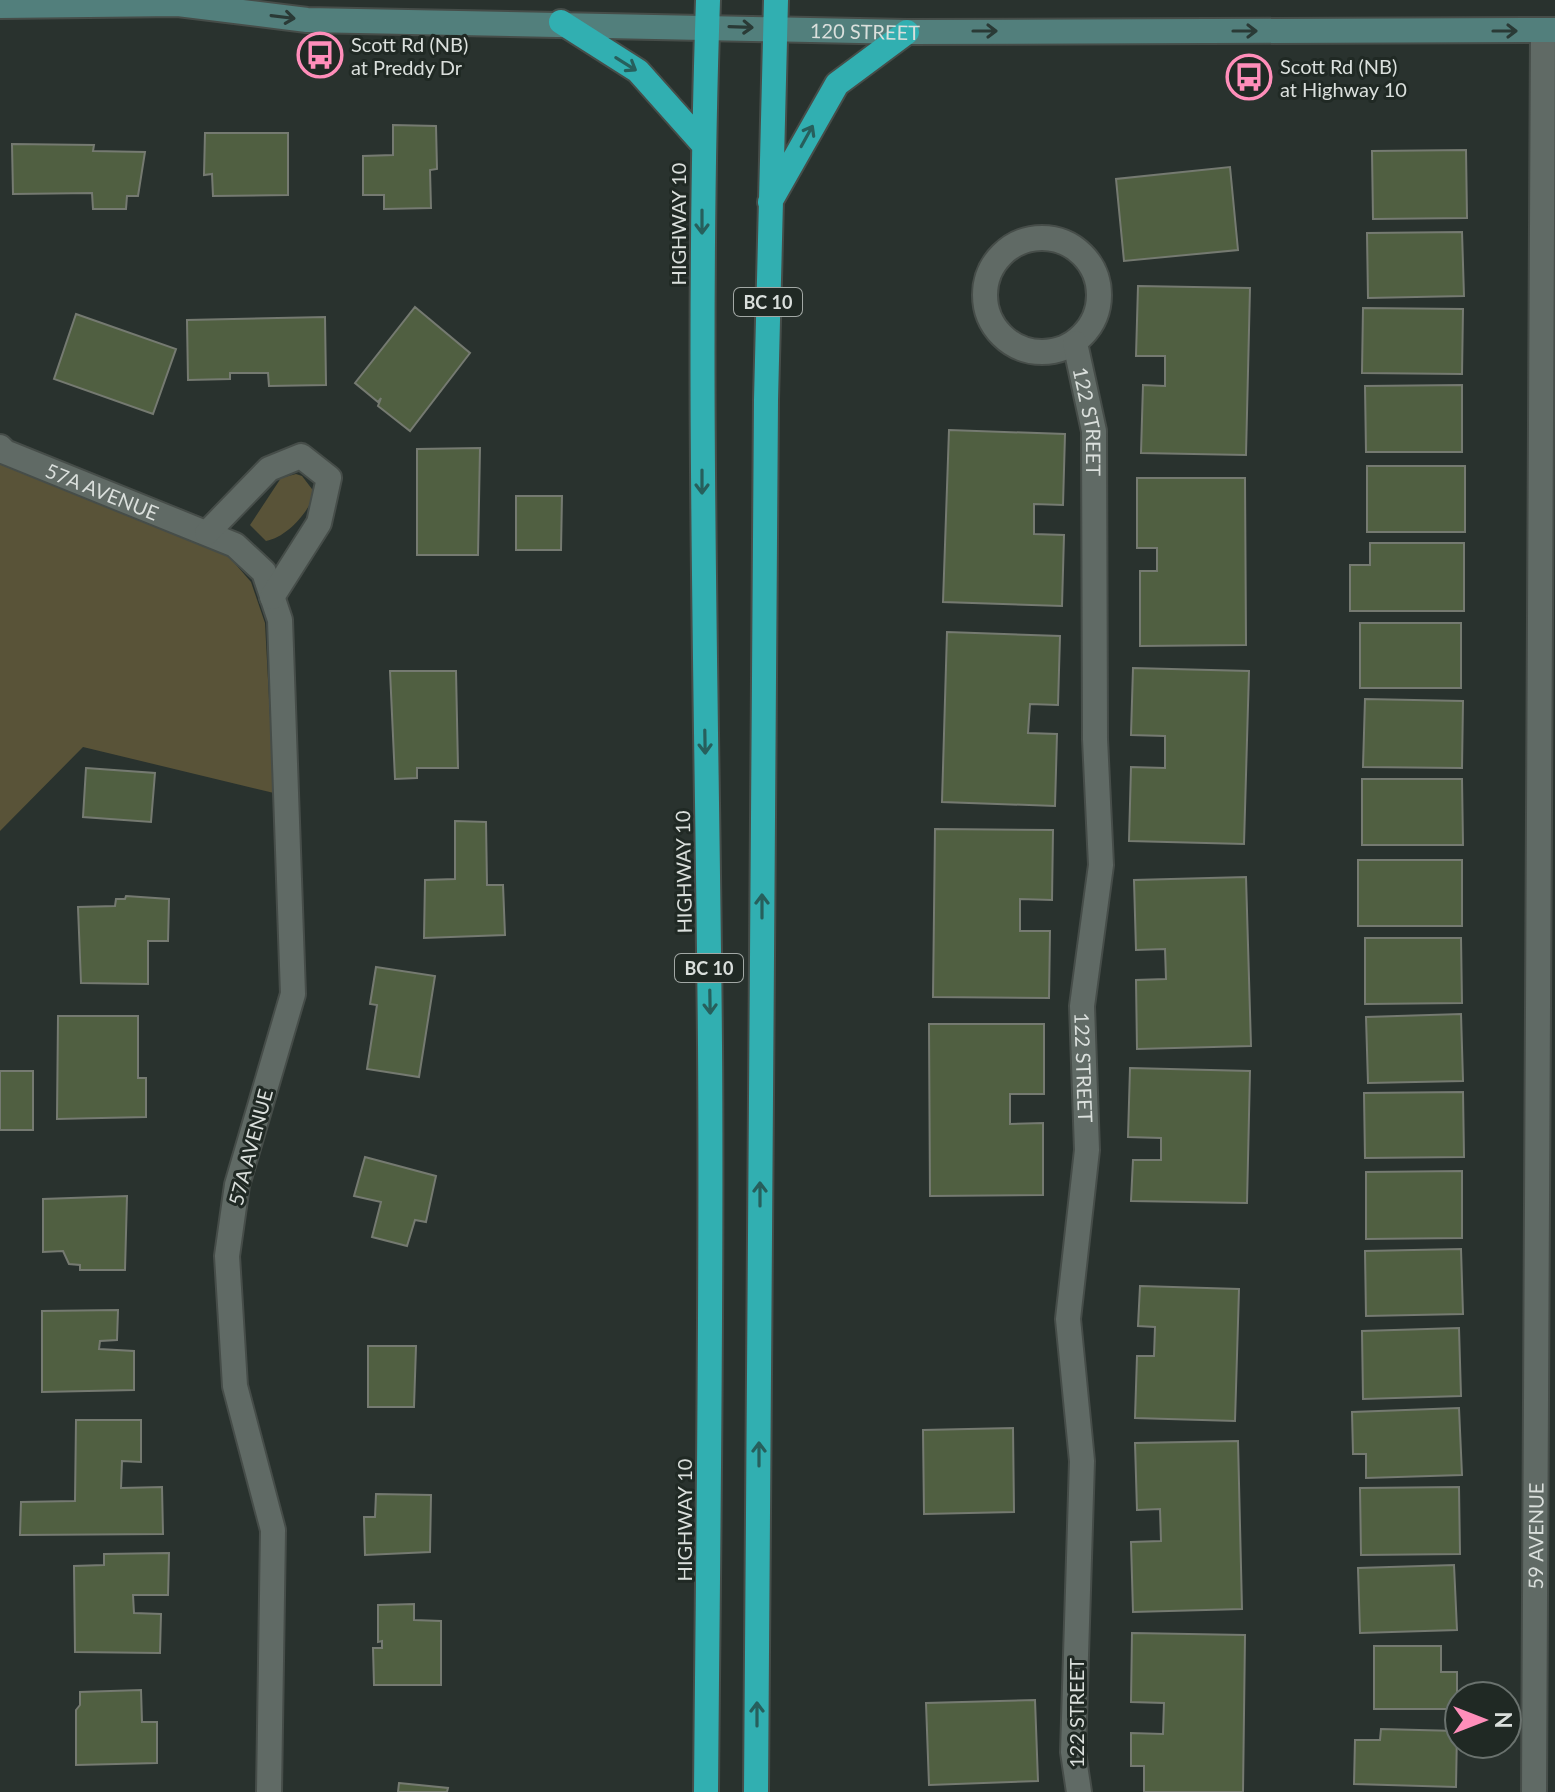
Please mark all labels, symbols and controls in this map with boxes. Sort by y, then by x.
one-way arrow [270,10,295,25]
street label: 120 STREET [810,18,920,44]
one-way arrow [727,20,754,35]
one-way arrow [1231,23,1258,39]
one-way arrow [1491,23,1518,39]
one-way arrow [971,24,998,39]
bus stop icon: Scott Rd (NB) at Preddy Dr [296,31,344,79]
place label: Scott Rd (NB) at Preddy Dr [351,32,468,79]
bus stop icon: Scott Rd (NB) at Highway 10 [1225,53,1273,101]
place label: Scott Rd (NB) at Highway 10 [1280,54,1407,101]
one-way arrow [615,56,637,73]
one-way arrow [800,125,816,148]
street label: HIGHWAY 10 [666,163,690,285]
one-way arrow [695,208,710,235]
road number: BC 10 [734,288,802,316]
street label: 122 STREET [1069,365,1106,476]
street label: 57A AVENUE [42,458,162,525]
one-way arrow [694,468,710,495]
one-way arrow [697,728,713,755]
street label: HIGHWAY 10 [670,810,696,934]
one-way arrow [754,893,770,920]
road number: BC 10 [675,954,743,982]
one-way arrow [702,988,717,1015]
street label: 122 STREET [1070,1012,1098,1123]
street label: 57A AVENUE [223,1086,277,1208]
one-way arrow [752,1181,768,1208]
one-way arrow [751,1441,766,1468]
street label: HIGHWAY 10 [672,1459,696,1581]
street label: 59 AVENUE [1523,1483,1548,1589]
street label: 122 STREET [1064,1658,1088,1768]
north arrow [1443,1680,1523,1760]
one-way arrow [749,1701,765,1728]
text: N [1490,1712,1517,1728]

